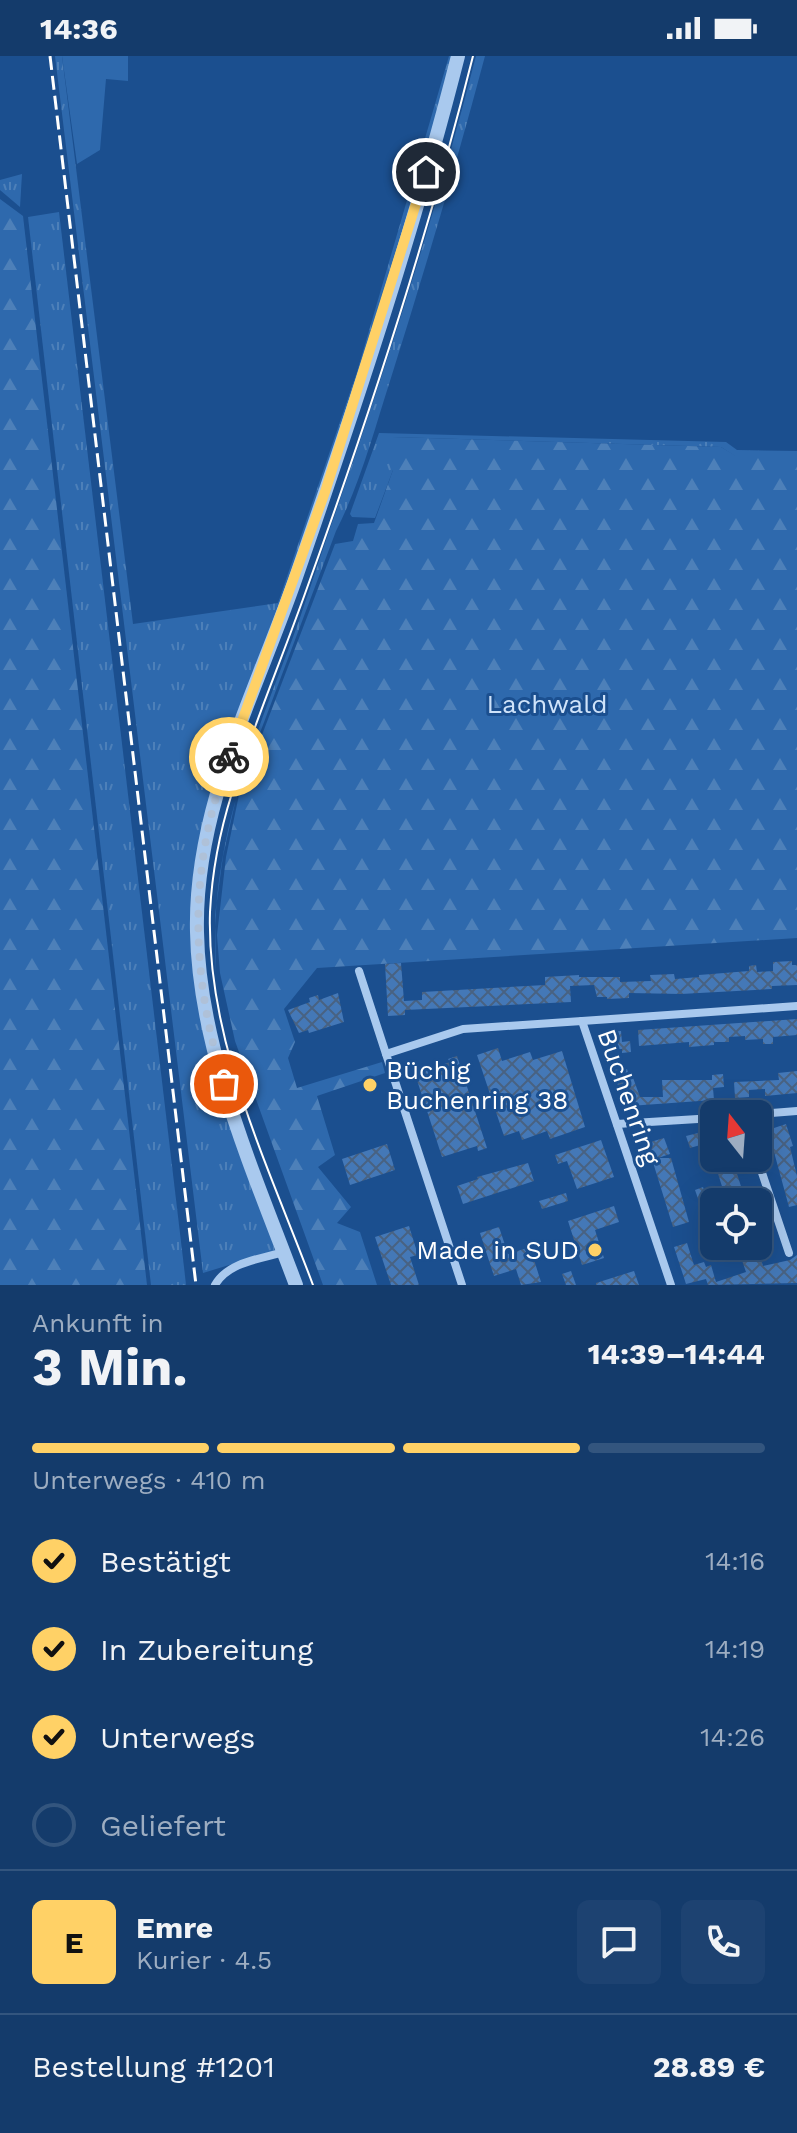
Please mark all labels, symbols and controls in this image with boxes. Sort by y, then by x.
text: 14:36 [40,11,118,46]
pin [392,138,460,206]
icon: home [404,150,448,194]
park label: Lachwald [486,689,608,719]
courier [189,717,269,797]
icon: bike [207,735,251,779]
street label: Buchenring [592,1025,666,1169]
pin [190,1050,258,1118]
place label: Büchig Buchenring 38 [386,1055,568,1115]
icon: bag [202,1062,246,1106]
marker: Büchig Buchenring 38 [361,1076,379,1094]
north arrow [700,1100,772,1172]
map controls [700,1100,772,1260]
button: locate [700,1188,772,1260]
place label: Made in SUD [416,1235,579,1265]
marker: Made in SUD [586,1241,604,1259]
text: Ankunft in [32,1308,164,1338]
text: 14:39–14:44 [588,1336,765,1371]
text: 3 Min. [32,1337,187,1398]
text: Unterwegs · 410 m [32,1465,266,1495]
icon: check [32,1539,76,1583]
text: Bestätigt [100,1544,231,1579]
text: 14:16 [705,1546,765,1576]
icon: check [32,1627,76,1671]
text: In Zubereitung [100,1632,313,1667]
text: 14:19 [705,1634,765,1664]
icon: check [32,1715,76,1759]
text: Unterwegs [100,1720,255,1755]
text: 14:26 [700,1722,765,1752]
text: Geliefert [100,1808,226,1843]
button: chat [577,1900,661,1984]
button: phone [681,1900,765,1984]
text: Emre [136,1910,213,1945]
text: E [65,1925,83,1960]
text: Kurier · 4.5 [136,1945,272,1975]
text: Bestellung #1201 [32,2049,275,2084]
text: 28.89 € [653,2049,765,2084]

